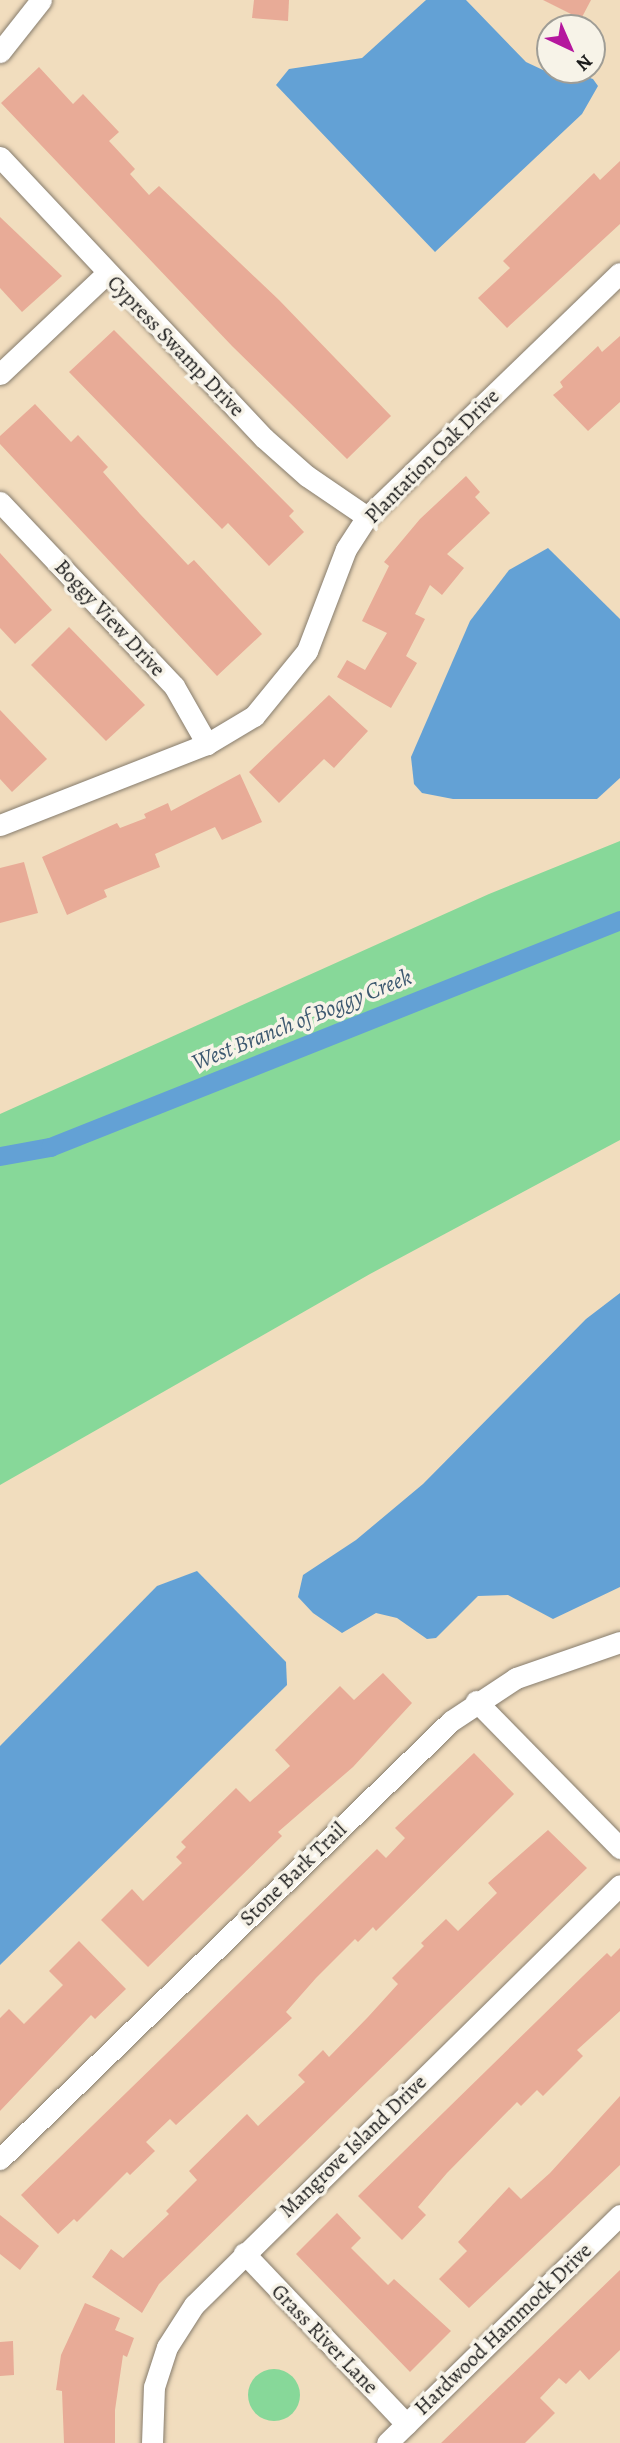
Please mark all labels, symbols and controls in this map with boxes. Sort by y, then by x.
north arrow [536,14,606,84]
text: N [570,49,598,77]
street label: Cypress Swamp Drive [102,270,250,422]
street label: Plantation Oak Drive [360,384,504,528]
street label: Boggy View Drive [49,554,171,682]
water label: West Branch of Boggy Creek [188,963,416,1077]
street label: Stone Bark Trail [235,1817,351,1931]
street label: Mangrove Island Drive [274,2069,432,2223]
street label: Hardwood Hammock Drive [409,2238,597,2420]
street label: Grass River Lane [266,2279,384,2399]

